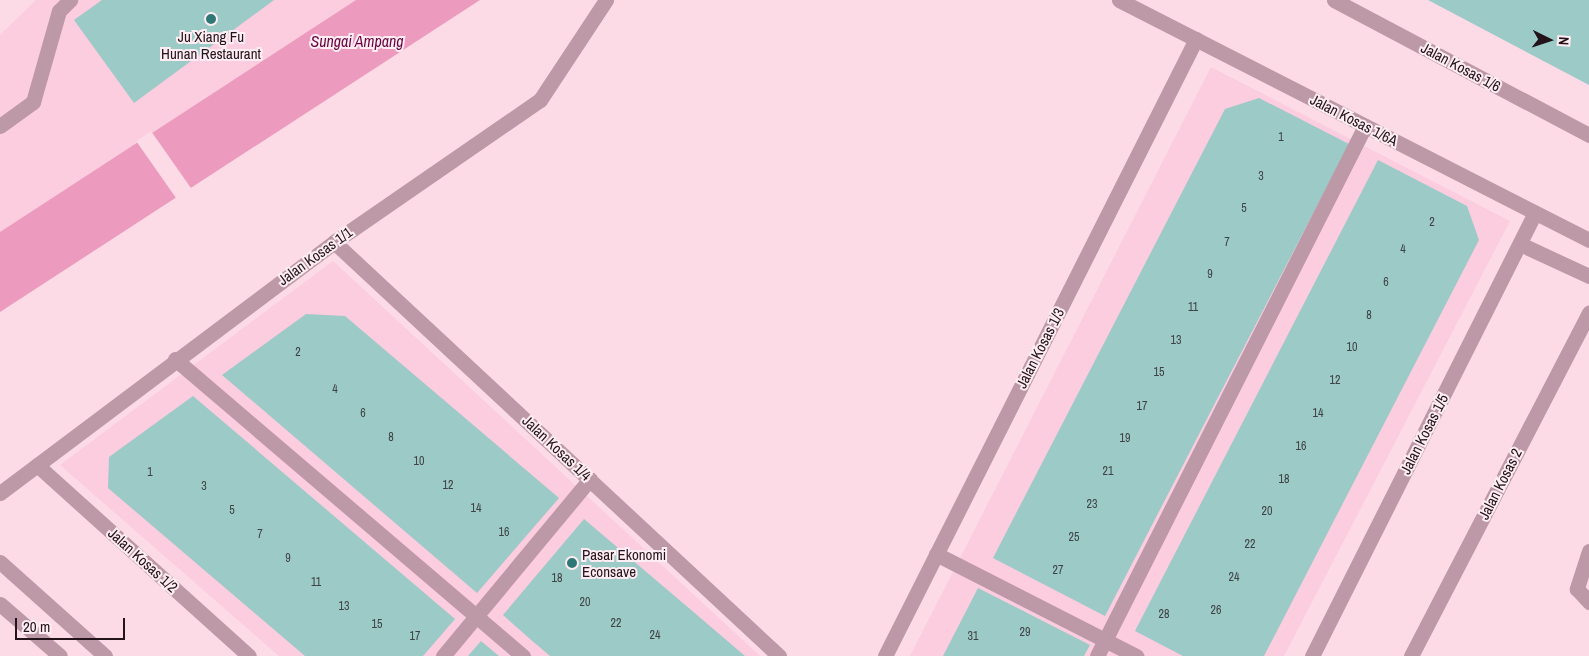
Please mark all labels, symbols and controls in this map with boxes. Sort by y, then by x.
marker: Ju Xiang Fu Hunan Restaurant [205,13,217,25]
north arrow [1524,15,1574,65]
place label: Ju Xiang Fu Hunan Restaurant [161,27,261,62]
water label: Sungai Ampang [310,31,404,51]
text: N [1555,36,1573,46]
street label: Jalan Kosas 1/6 [1418,39,1504,95]
street label: Jalan Kosas 1/6A [1307,90,1401,150]
house number: 1 [1278,131,1284,145]
house number: 3 [1258,170,1264,184]
house number: 5 [1241,202,1247,216]
house number: 2 [1429,216,1435,230]
street label: Jalan Kosas 1/1 [274,223,356,289]
house number: 7 [1224,236,1230,250]
house number: 4 [1400,243,1406,257]
house number: 9 [1207,268,1213,282]
house number: 6 [1383,276,1389,290]
house number: 11 [1188,301,1198,315]
street label: Jalan Kosas 1/3 [1012,305,1068,391]
house number: 8 [1366,309,1372,323]
house number: 13 [1171,334,1181,348]
house number: 10 [1347,341,1357,355]
house number: 2 [295,346,301,360]
house number: 15 [1154,366,1164,380]
house number: 12 [1330,374,1340,388]
house number: 4 [332,383,338,397]
street label: Jalan Kosas 1/5 [1396,391,1452,477]
house number: 17 [1137,400,1147,414]
house number: 6 [360,407,366,421]
house number: 14 [1313,407,1323,421]
street label: Jalan Kosas 1/4 [519,412,595,484]
house number: 8 [388,431,394,445]
house number: 19 [1120,432,1130,446]
house number: 16 [1296,440,1306,454]
street label: Jalan Kosas 2 [1474,445,1526,523]
house number: 10 [414,455,424,469]
house number: 21 [1103,465,1113,479]
house number: 1 [147,466,153,480]
house number: 18 [1279,473,1289,487]
house number: 12 [443,479,453,493]
house number: 3 [201,480,207,494]
house number: 23 [1087,498,1097,512]
house number: 14 [471,502,481,516]
house number: 5 [229,504,235,518]
house number: 20 [1262,505,1272,519]
street label: Jalan Kosas 1/2 [104,524,182,596]
house number: 16 [499,526,509,540]
house number: 7 [257,528,263,542]
house number: 25 [1069,531,1079,545]
house number: 22 [1245,538,1255,552]
place label: Pasar Ekonomi Econsave [582,545,666,580]
house number: 9 [285,552,291,566]
marker: Pasar Ekonomi Econsave [566,557,578,569]
house number: 27 [1053,564,1063,578]
house number: 24 [1229,571,1239,585]
house number: 18 [552,572,562,586]
house number: 11 [311,576,321,590]
house number: 20 [580,596,590,610]
house number: 13 [339,600,349,614]
house number: 26 [1211,604,1221,618]
scale bar [18,608,128,640]
house number: 28 [1159,608,1169,622]
text: 20 m [23,616,50,637]
house number: 22 [611,617,621,631]
house number: 15 [372,618,382,632]
house number: 29 [1020,626,1030,640]
house number: 24 [650,629,660,643]
house number: 17 [410,630,420,644]
house number: 31 [968,630,978,644]

